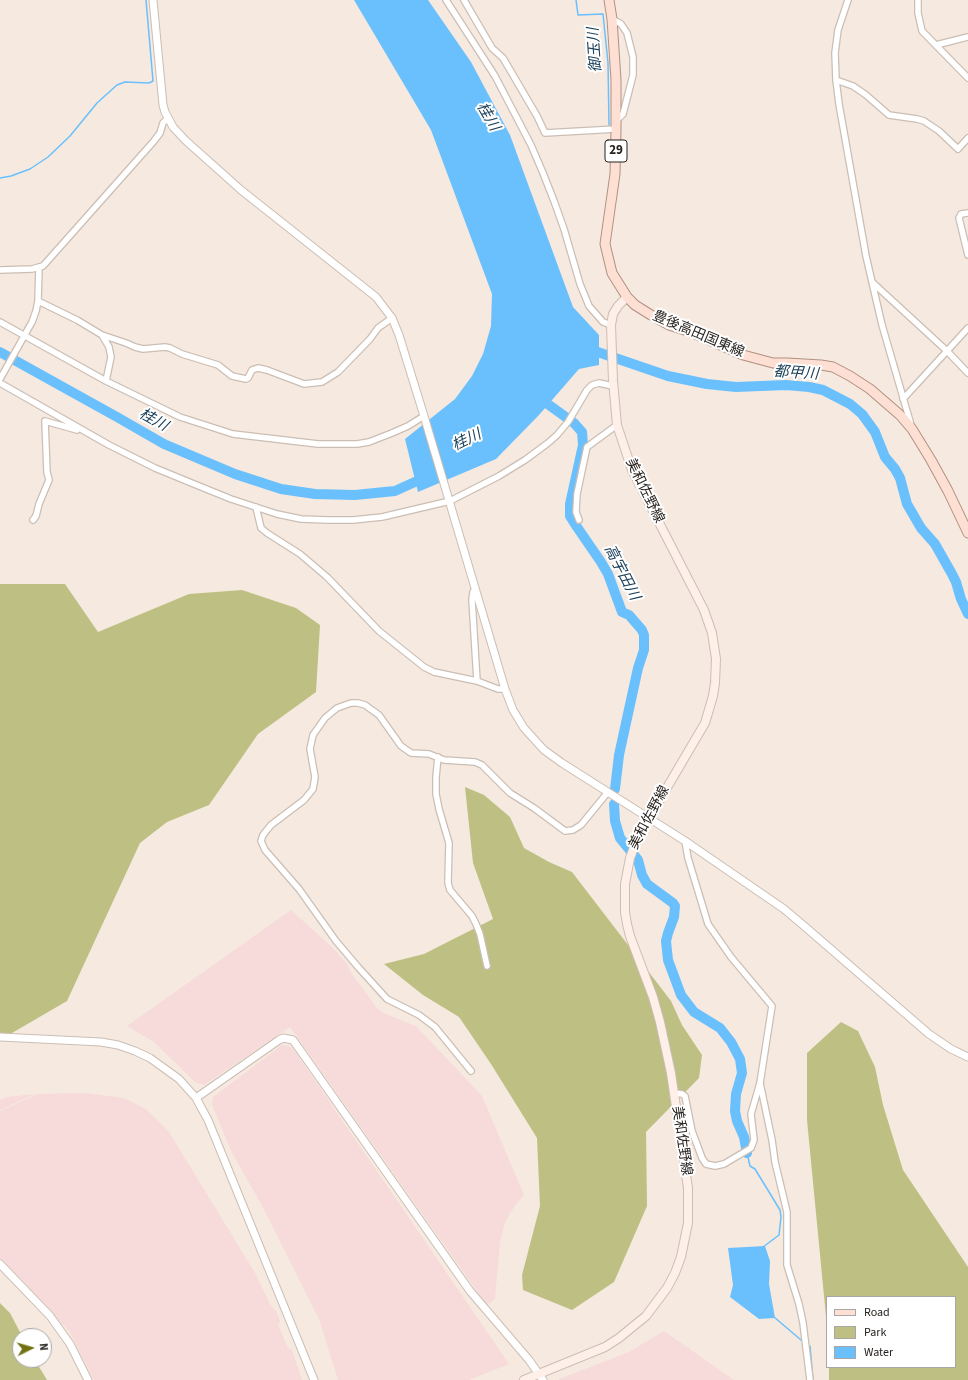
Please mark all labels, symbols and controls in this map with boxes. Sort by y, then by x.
water label: 御玉川 [585,27,607,73]
water label: 桂川 [472,100,502,134]
road number: 29 [605,140,627,162]
street label: 豊後高田国東線 [650,308,746,362]
water label: 都甲川 [773,363,819,385]
water label: 桂川 [136,406,170,436]
water label: 桂川 [450,426,484,456]
street label: 美和佐野線 [621,456,667,526]
water label: 高宇田川 [599,542,643,604]
street label: 美和佐野線 [626,783,674,853]
street label: 美和佐野線 [668,1105,694,1177]
legend [826,1296,956,1368]
text: Road [864,1304,890,1321]
text: Park [864,1324,886,1341]
north arrow [12,1328,52,1368]
text: N [36,1343,51,1351]
text: Water [864,1344,893,1361]

